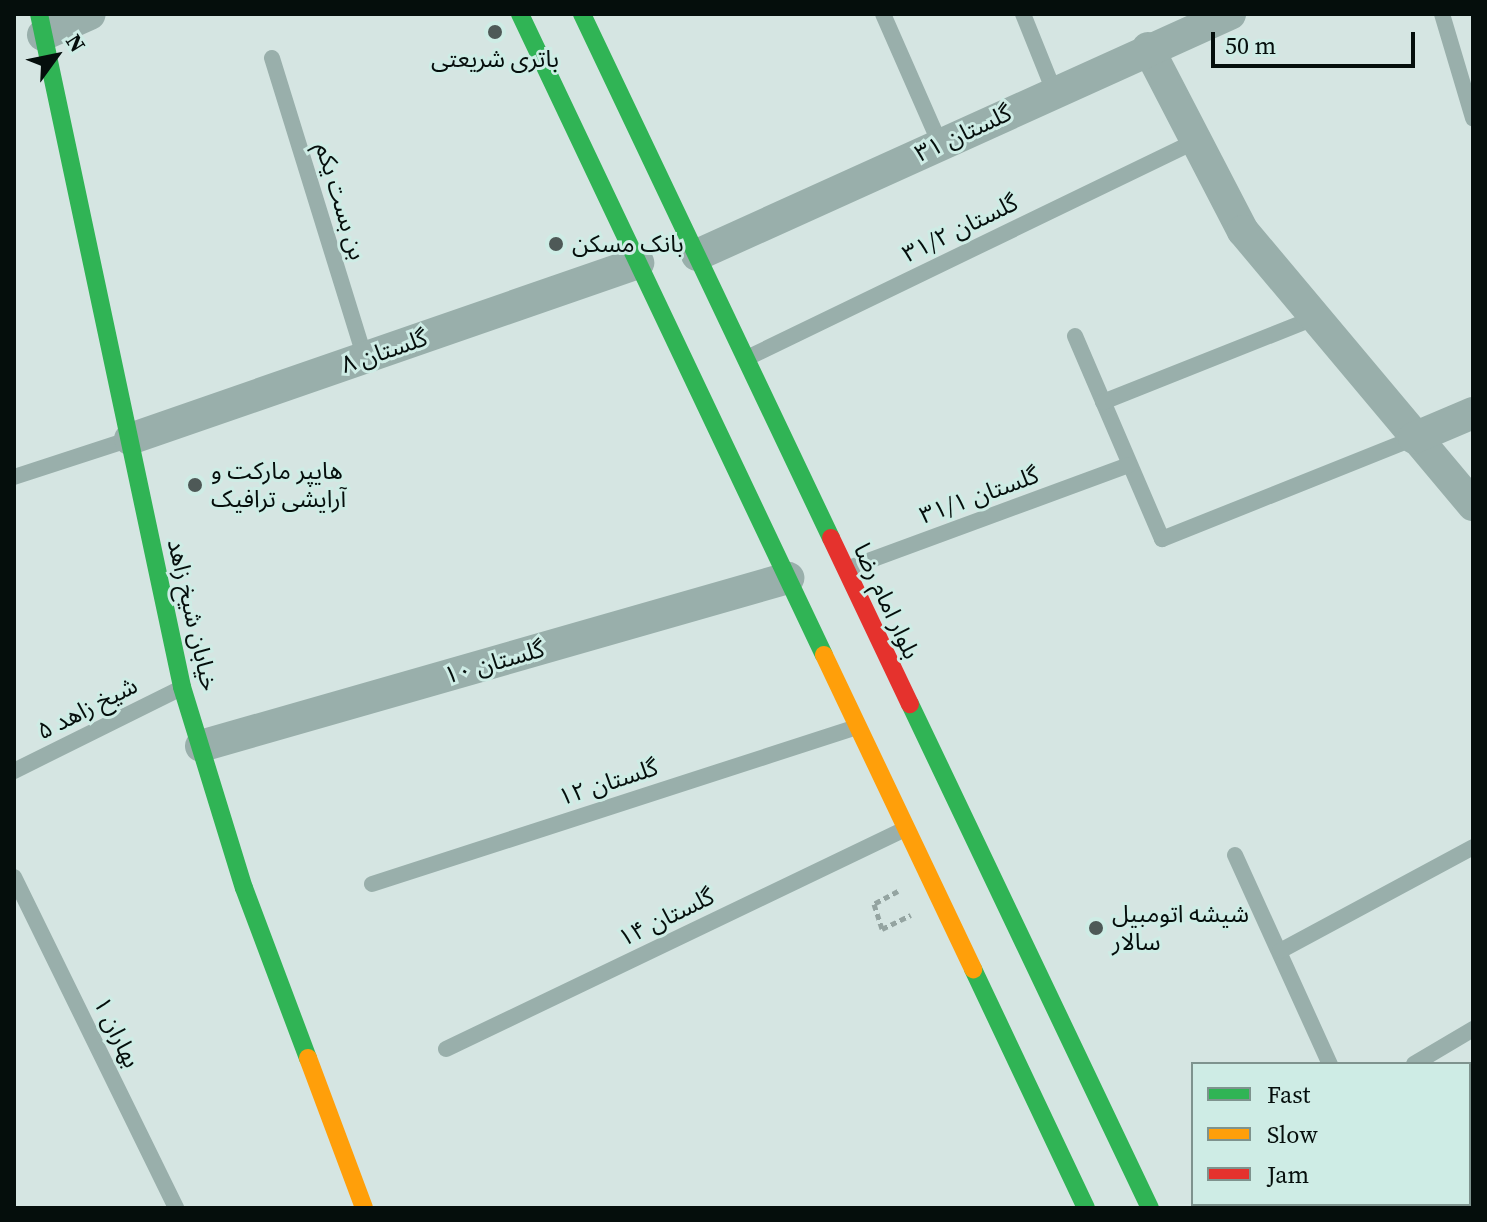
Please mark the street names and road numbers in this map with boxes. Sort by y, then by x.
street label: گلستان ۳۱ [910,98,1016,168]
street label: بن بست یکم [310,139,372,263]
street label: گلستان ۳۱/۲ [898,188,1022,268]
street label: گلستان ۸ [337,323,431,379]
street label: گلستان ۳۱/۱ [916,460,1042,530]
street label: خیابان شیخ زاهد [162,536,224,694]
street label: بلوار امام رضا [848,539,926,663]
street label: گلستان ۱۰ [441,634,547,690]
street label: شیخ زاهد ۵ [32,670,142,746]
street label: گلستان ۱۲ [555,752,661,812]
street label: گلستان ۱۴ [613,882,719,952]
street label: بهاران ۱ [88,992,146,1072]

